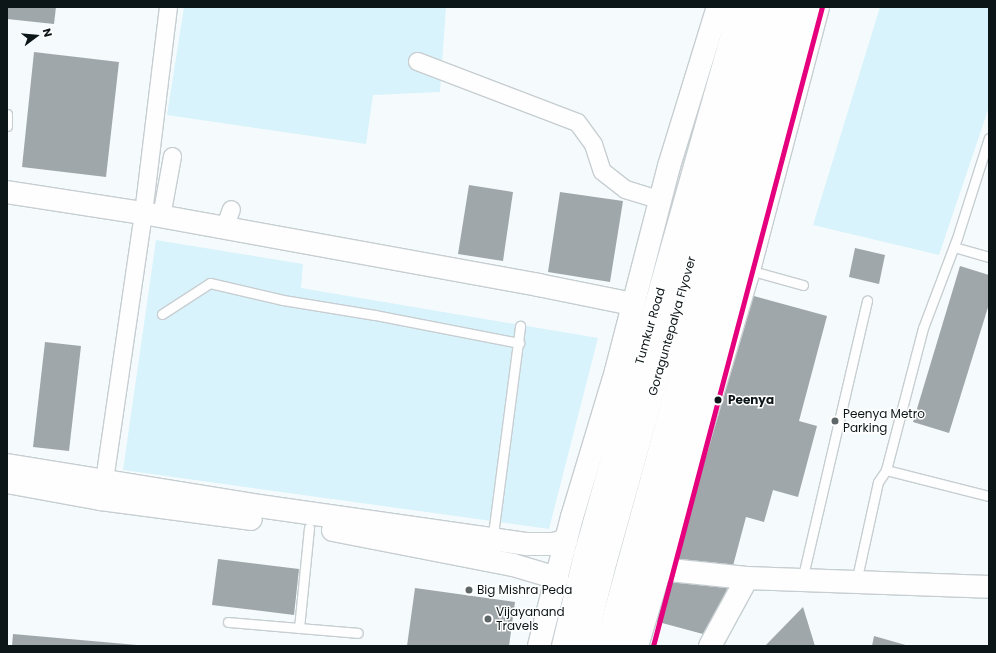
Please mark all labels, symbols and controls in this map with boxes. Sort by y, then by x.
north arrow [16,16,56,56]
text: N [39,27,56,39]
street label: Goraguntepalya Flyover [645,255,699,397]
street label: Tumkur Road [632,286,668,366]
marker: Peenya [711,393,725,407]
place label: Peenya [728,393,774,407]
place label: Peenya Metro Parking [843,407,925,435]
marker: Peenya Metro Parking [830,416,840,426]
place label: Big Mishra Peda [477,583,572,597]
marker: Big Mishra Peda [464,585,474,595]
place label: Vijayanand Travels [496,605,565,633]
marker: Vijayanand Travels [483,614,493,624]

